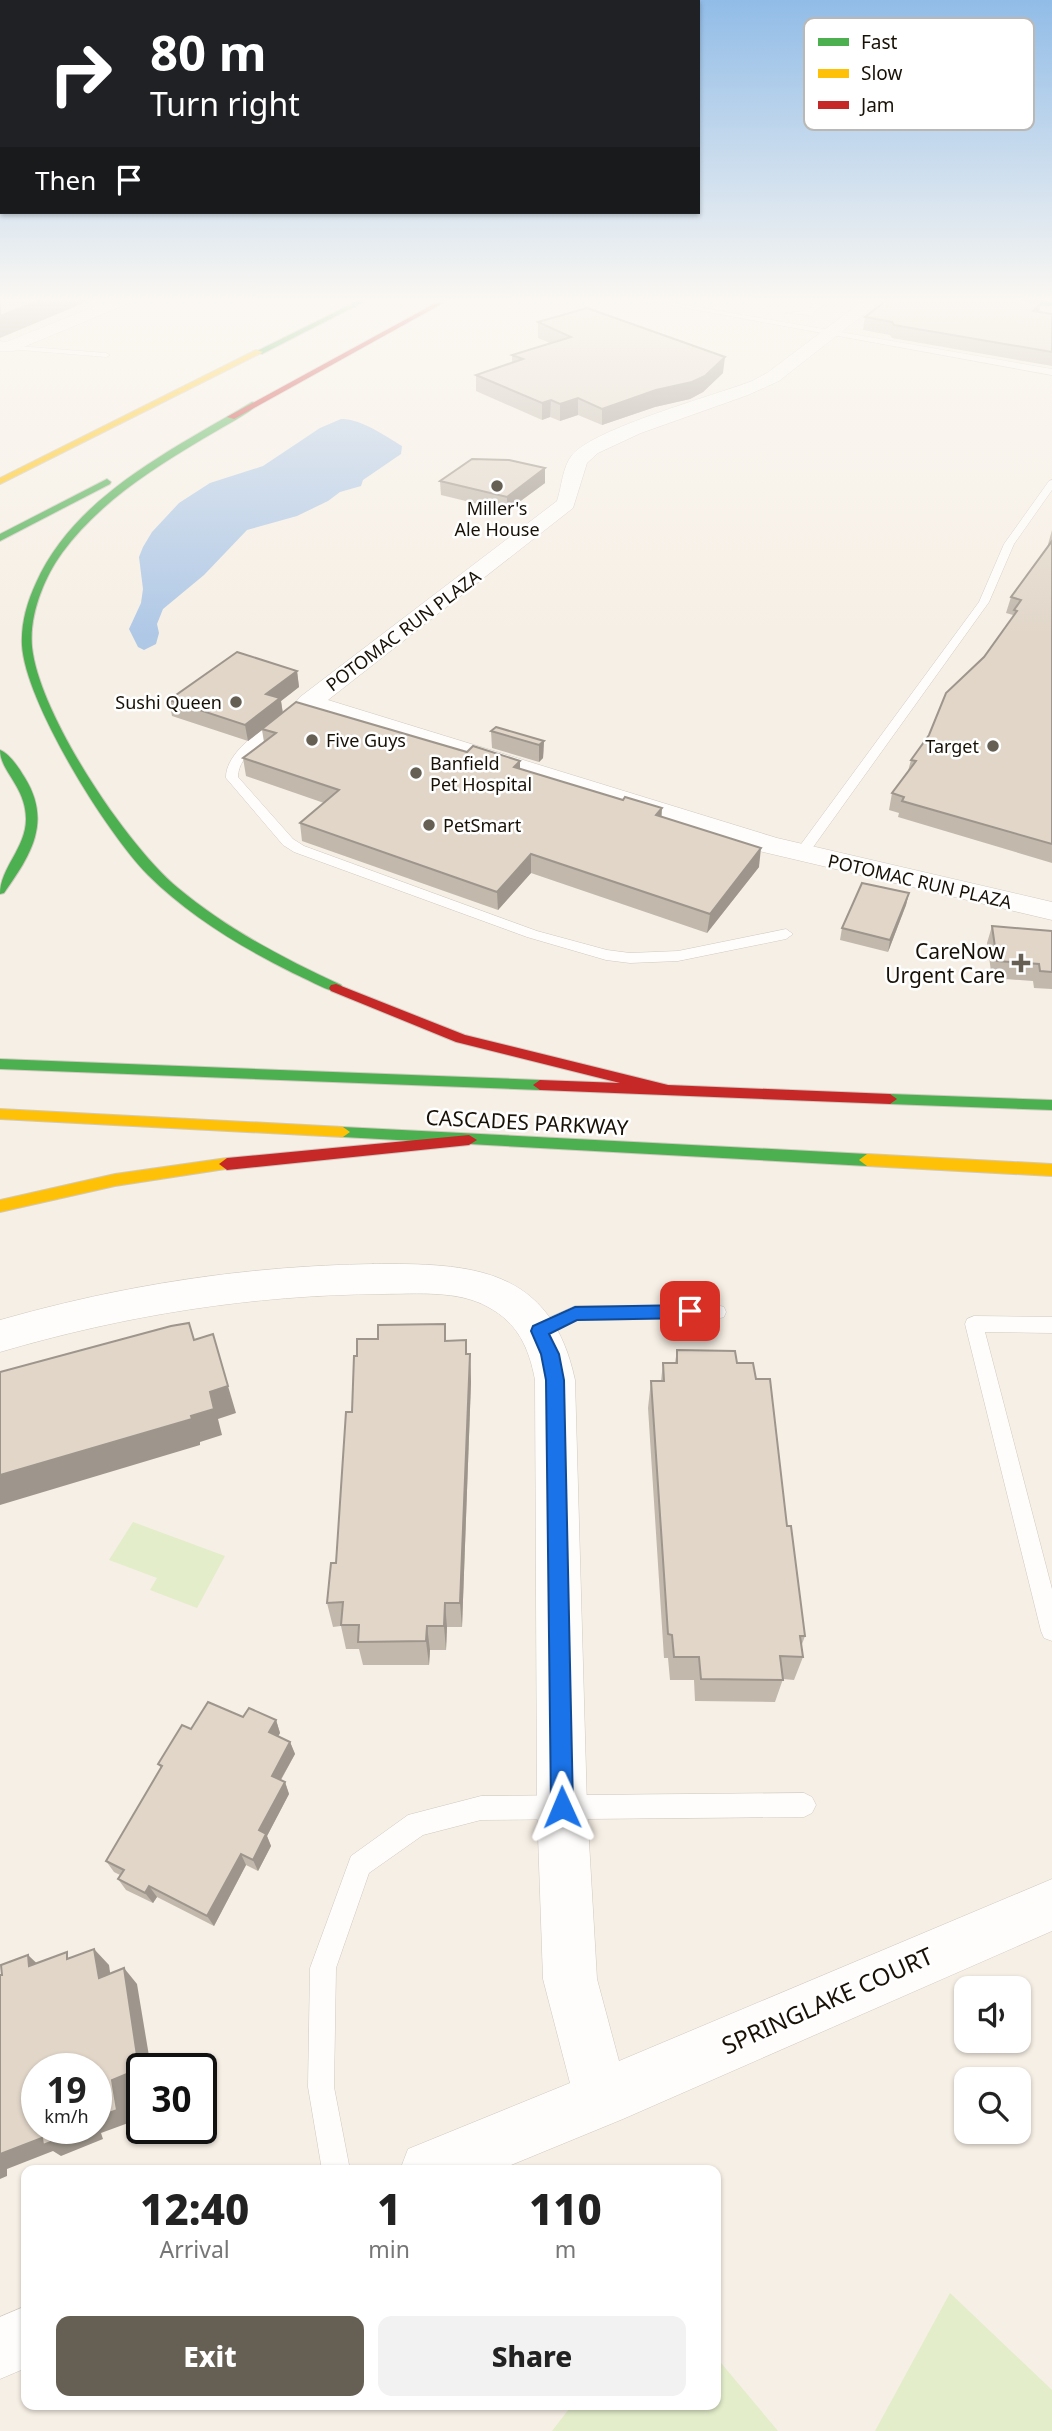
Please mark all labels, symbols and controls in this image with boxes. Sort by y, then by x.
legend [804,18,1034,130]
text: 80 m [150,19,267,85]
icon: right [35,28,126,119]
text: Fast [861,29,898,55]
text: Slow [861,60,902,86]
text: Turn right [150,82,300,125]
text: Jam [859,92,895,118]
icon: arrive [110,161,148,199]
text: Then [35,162,96,198]
marker: Miller's Ale House [489,478,505,494]
place label: Miller's Ale House [454,496,540,541]
street label: POTOMAC RUN PLAZA [321,564,486,696]
place label: Sushi Queen [115,690,222,714]
marker: Sushi Queen [228,694,244,710]
place label: Five Guys [326,728,406,752]
marker: Five Guys [304,732,320,748]
place label: Target [925,734,980,758]
marker: Target [985,738,1001,754]
place label: Banfield Pet Hospital [430,751,532,796]
marker: Banfield Pet Hospital [408,765,424,781]
place label: PetSmart [443,813,522,837]
marker: PetSmart [421,817,437,833]
street label: POTOMAC RUN PLAZA [826,848,1015,914]
place label: CareNow Urgent Care [885,937,1005,989]
marker: CareNow Urgent Care [1011,953,1031,973]
street label: CASCADES PARKWAY [425,1103,629,1141]
pin [660,1281,720,1341]
icon: arrive [671,1292,709,1330]
position arrow [525,1770,599,1844]
street label: SPRINGLAKE COURT [716,1938,938,2061]
map controls [954,1976,1031,2144]
button: sound [954,1976,1031,2053]
speed limit sign: 30 [126,2053,217,2144]
text: 19 [46,2066,87,2113]
button: search [954,2067,1031,2144]
text: km/h [44,2104,89,2128]
text: 12:40 [140,2180,249,2237]
text: 1 [377,2180,401,2237]
text: 110 [529,2180,602,2237]
text: Arrival [160,2233,230,2265]
text: min [368,2233,410,2265]
text: m [555,2233,576,2265]
button: Exit [56,2316,364,2396]
button: Share [378,2316,686,2396]

